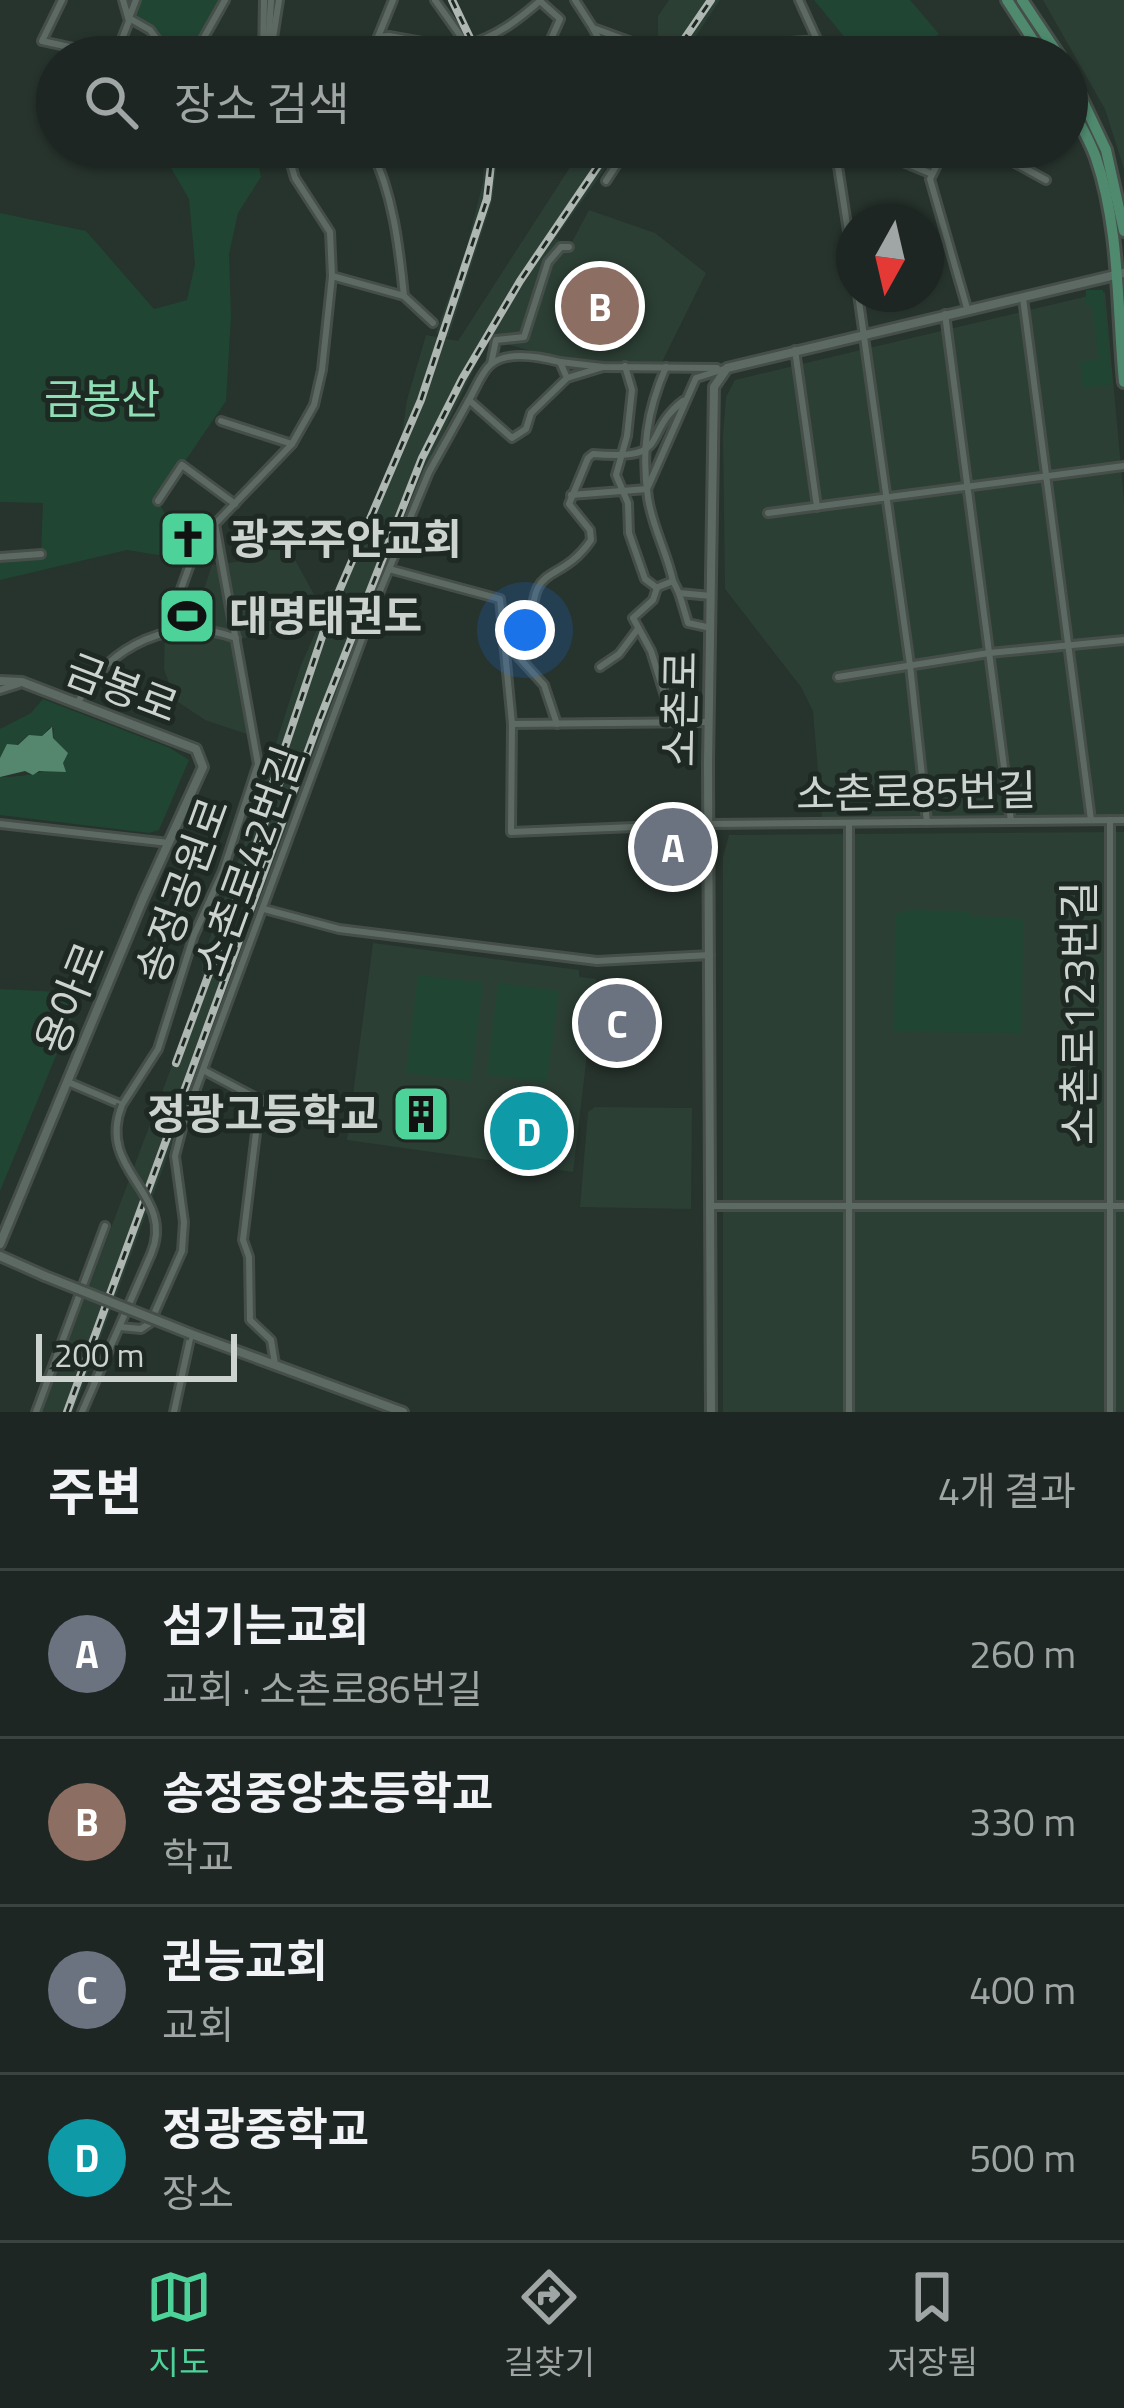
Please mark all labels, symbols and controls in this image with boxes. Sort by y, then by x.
search box [36,36,1088,168]
icon: search [78,69,144,135]
text: 장소 검색 [174,69,350,137]
north arrow [836,204,944,312]
pin: B [561,261,639,351]
park label: 금봉산 [44,366,160,430]
place label: 광주주안교회 [230,506,462,570]
church icon: 광주주안교회 [157,508,219,570]
place label: 대명태권도 [229,583,422,647]
sports icon: 대명태권도 [156,585,218,647]
your location [495,600,555,660]
street label: 금봉로 [57,636,188,738]
street label: 소촌로 [646,650,712,767]
street label: 소촌로42번길 [177,737,319,984]
street label: 소촌로85번길 [795,757,1037,825]
street label: 송정공원로 [118,788,244,991]
pin: A [634,802,712,892]
street label: 소촌로123번길 [1046,881,1110,1145]
street label: 용아로 [18,932,120,1063]
pin: C [578,978,656,1068]
place label: 정광고등학교 [147,1081,379,1145]
building icon: 정광고등학교 [390,1083,452,1145]
pin: D [490,1086,568,1176]
scale bar [36,1328,237,1381]
text: 200 m [54,1330,144,1380]
text: 주변 [48,1452,142,1530]
text: 4개 결과 [938,1461,1076,1520]
text: 섬기는교회 [162,1590,369,1658]
text: A [75,1624,99,1683]
text: 260 m [969,1624,1076,1683]
text: 교회 · 소촌로86번길 [162,1659,482,1718]
text: 송정중앙초등학교 [162,1758,493,1826]
text: B [75,1792,99,1851]
text: 330 m [969,1792,1076,1851]
text: 학교 [162,1827,234,1886]
text: 권능교회 [162,1926,328,1994]
text: C [76,1960,98,2019]
text: 400 m [969,1960,1076,2019]
text: 교회 [162,1995,234,2054]
text: 정광중학교 [162,2094,369,2162]
text: D [75,2128,99,2187]
text: 500 m [969,2128,1076,2187]
text: 장소 [162,2163,234,2222]
tab: 지도 [146,2264,212,2387]
tab: 길찾기 [504,2264,595,2387]
tab: 저장됨 [887,2264,978,2387]

